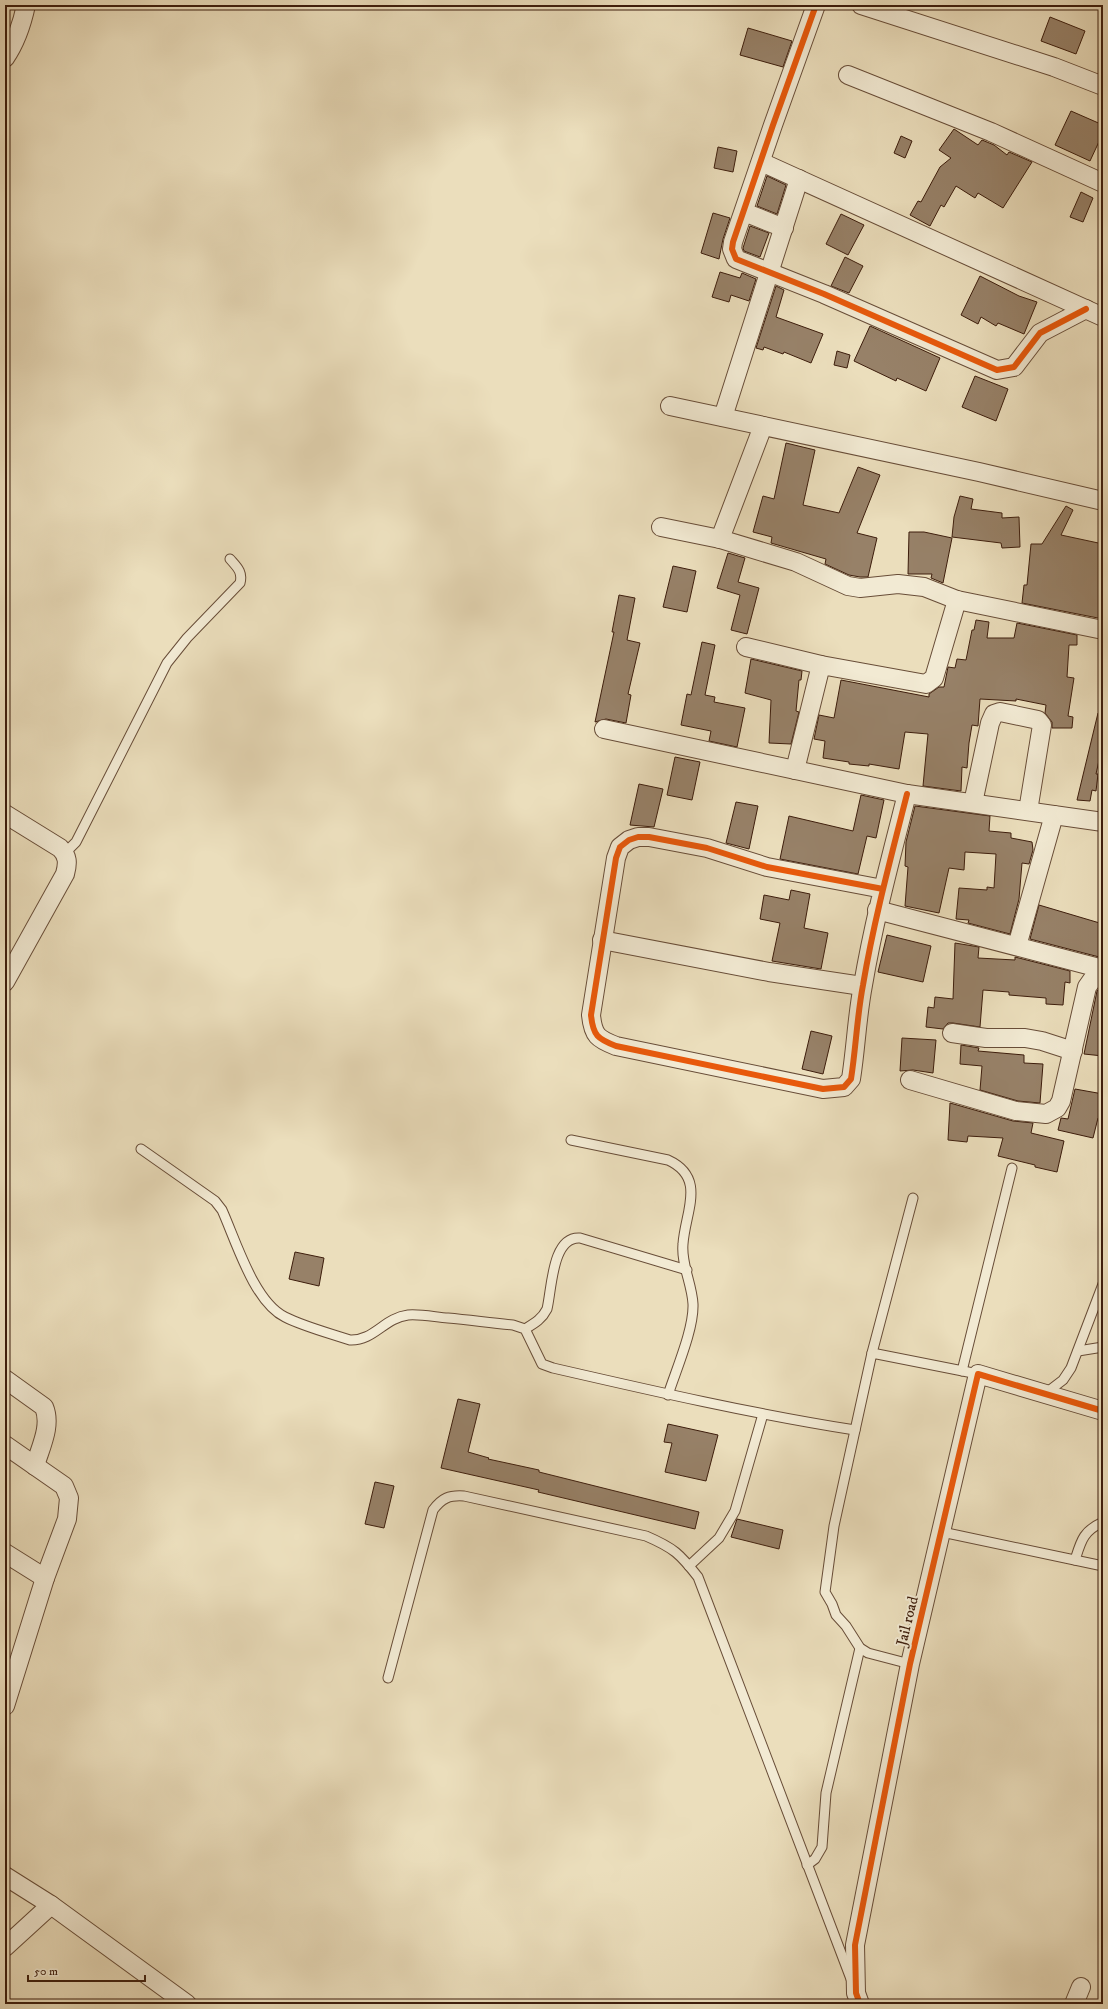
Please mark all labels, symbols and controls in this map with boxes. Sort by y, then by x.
street label: Jail road [892,1594,923,1650]
scale bar [28,1957,145,1983]
text: 50 m [34,1964,58,1979]

